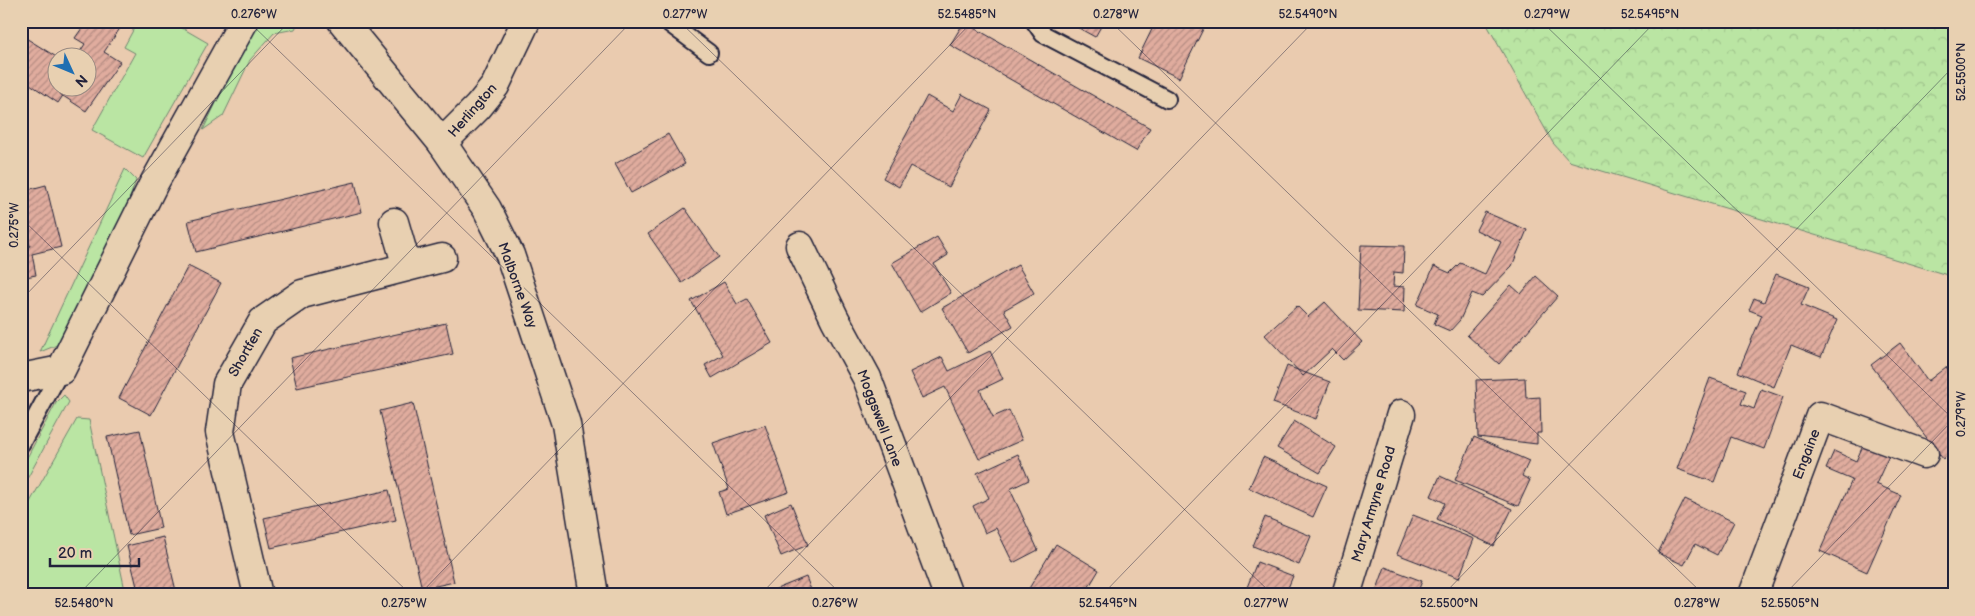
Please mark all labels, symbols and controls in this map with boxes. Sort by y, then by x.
text: 0.276°W [231,7,277,22]
text: 0.277°W [663,7,707,22]
text: 52.5485°N [938,7,996,22]
text: 0.278°W [1093,7,1139,22]
text: 52.5490°N [1278,7,1338,22]
text: 0.279°W [1524,7,1570,22]
text: 52.5495°N [1621,7,1679,22]
text: 52.5500°N [1954,43,1969,101]
north arrow [48,48,98,98]
text: N [71,71,91,90]
street label: Herlington [444,80,500,141]
text: 0.275°W [7,202,22,248]
street label: Malborne Way [494,240,541,331]
street label: Shortfen [225,325,266,380]
street label: Moggswell Lane [853,367,906,469]
text: 0.279°W [1954,391,1969,437]
street label: Engaine [1789,427,1824,482]
street label: Mary Armyne Road [1348,444,1399,564]
scale bar [50,536,139,568]
text: 20 m [58,544,92,563]
text: 52.5480°N [54,596,114,611]
text: 0.275°W [381,596,427,611]
text: 0.276°W [812,596,858,611]
text: 52.5495°N [1079,596,1137,611]
text: 0.277°W [1244,596,1288,611]
text: 52.5500°N [1420,596,1478,611]
text: 0.278°W [1674,596,1720,611]
text: 52.5505°N [1761,596,1819,611]

